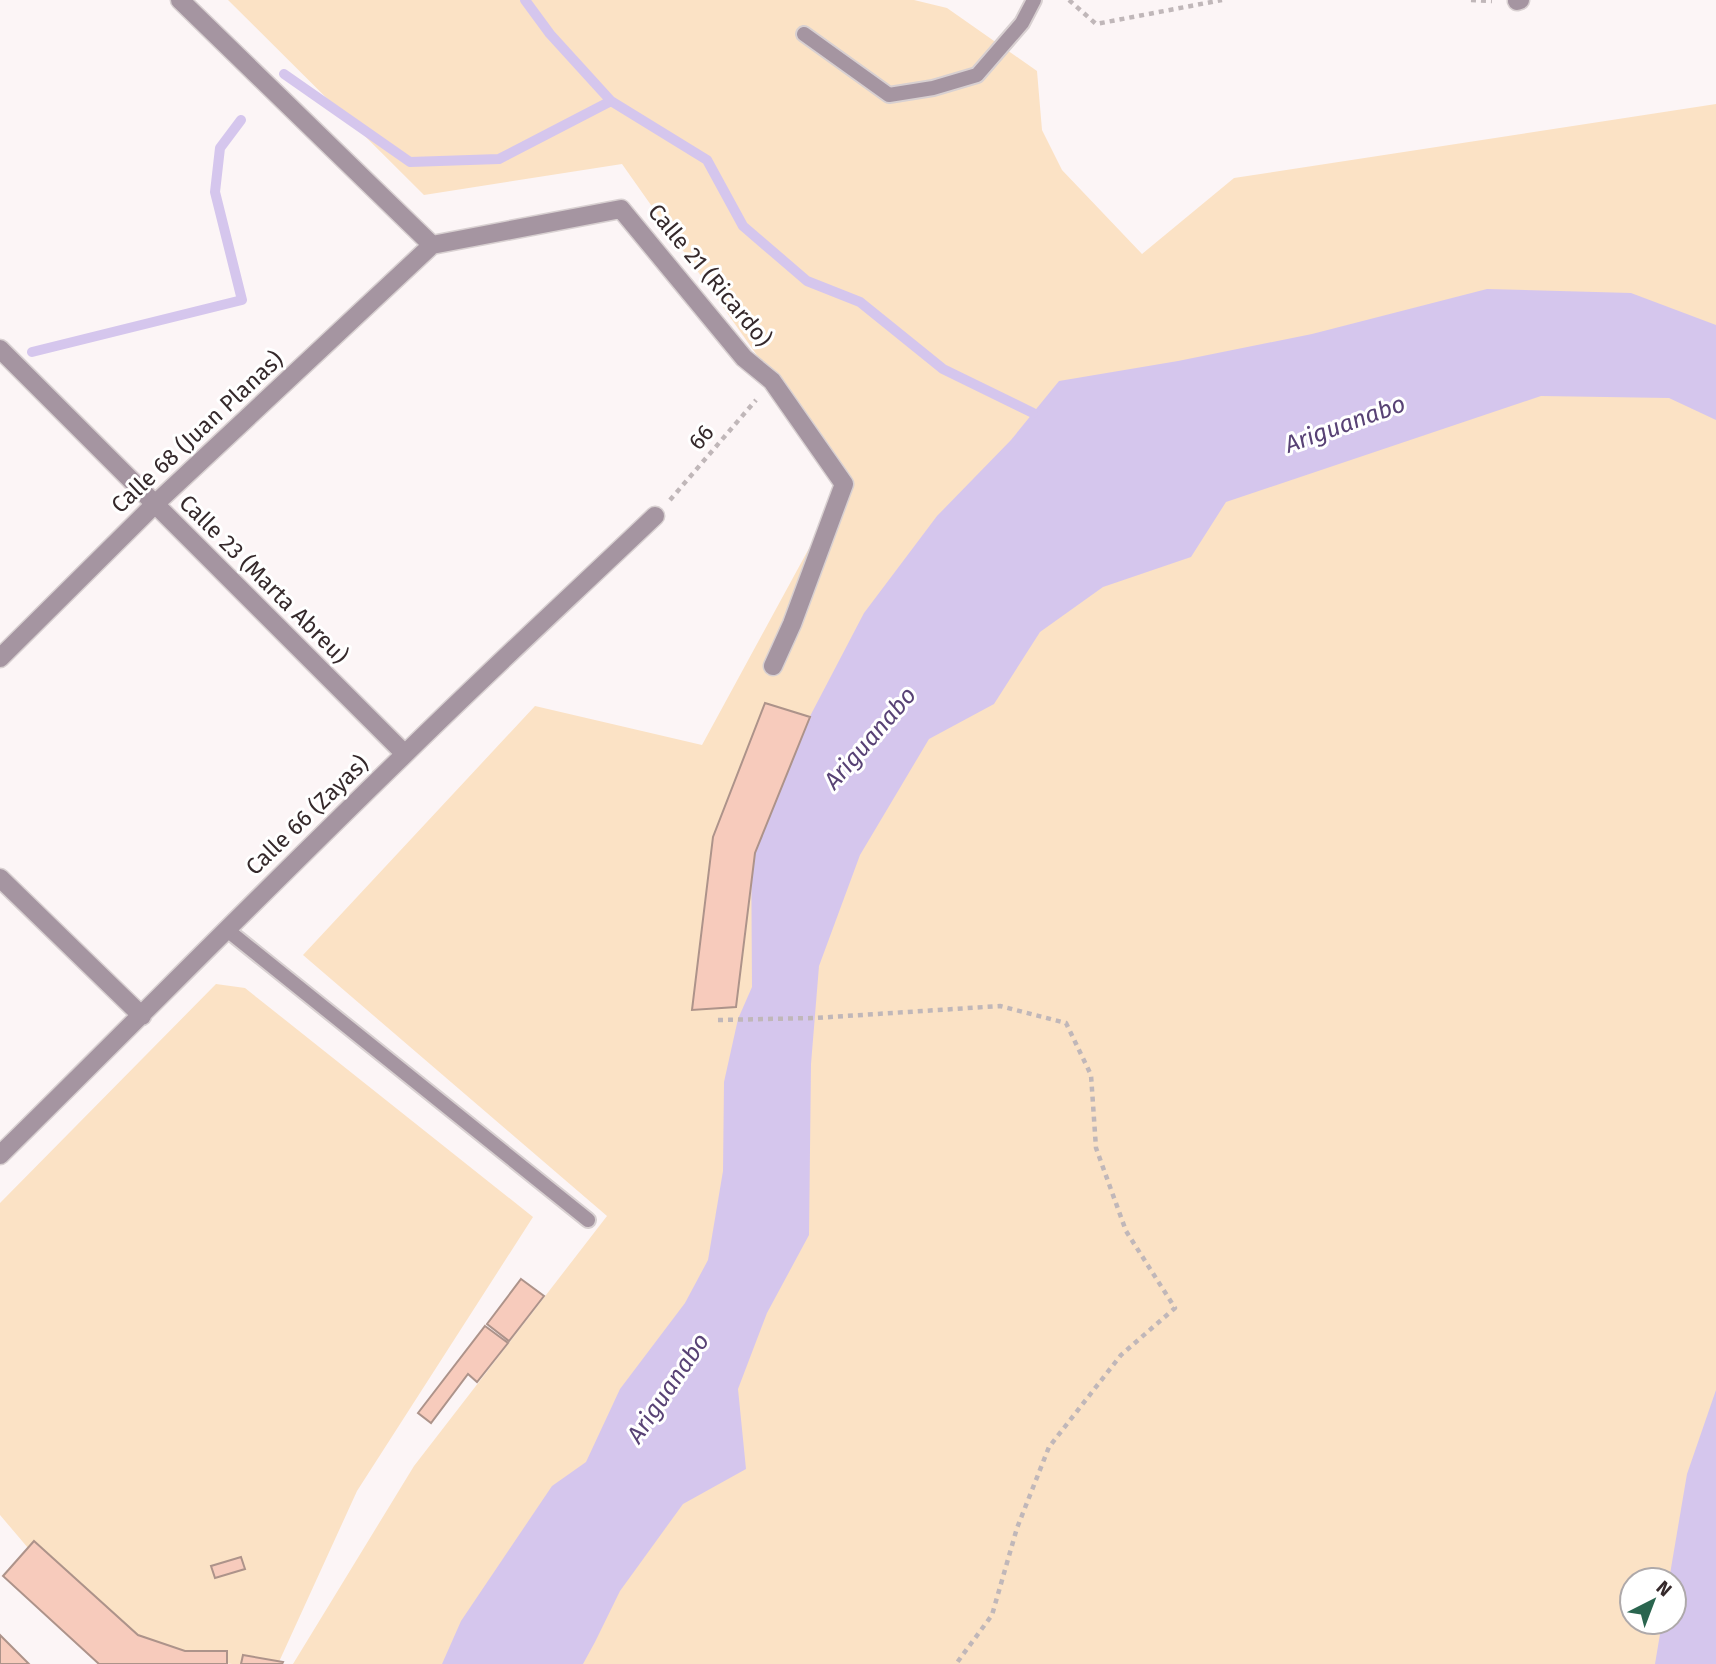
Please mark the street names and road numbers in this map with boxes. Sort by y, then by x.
street label: Calle 21 (Ricardo) [642,198,778,352]
street label: Calle 68 (Juan Planas) [105,345,289,519]
street label: 66 [682,419,720,455]
street label: Calle 23 (Marta Abreu) [174,489,354,669]
street label: Calle 66 (Zayas) [240,749,374,881]

